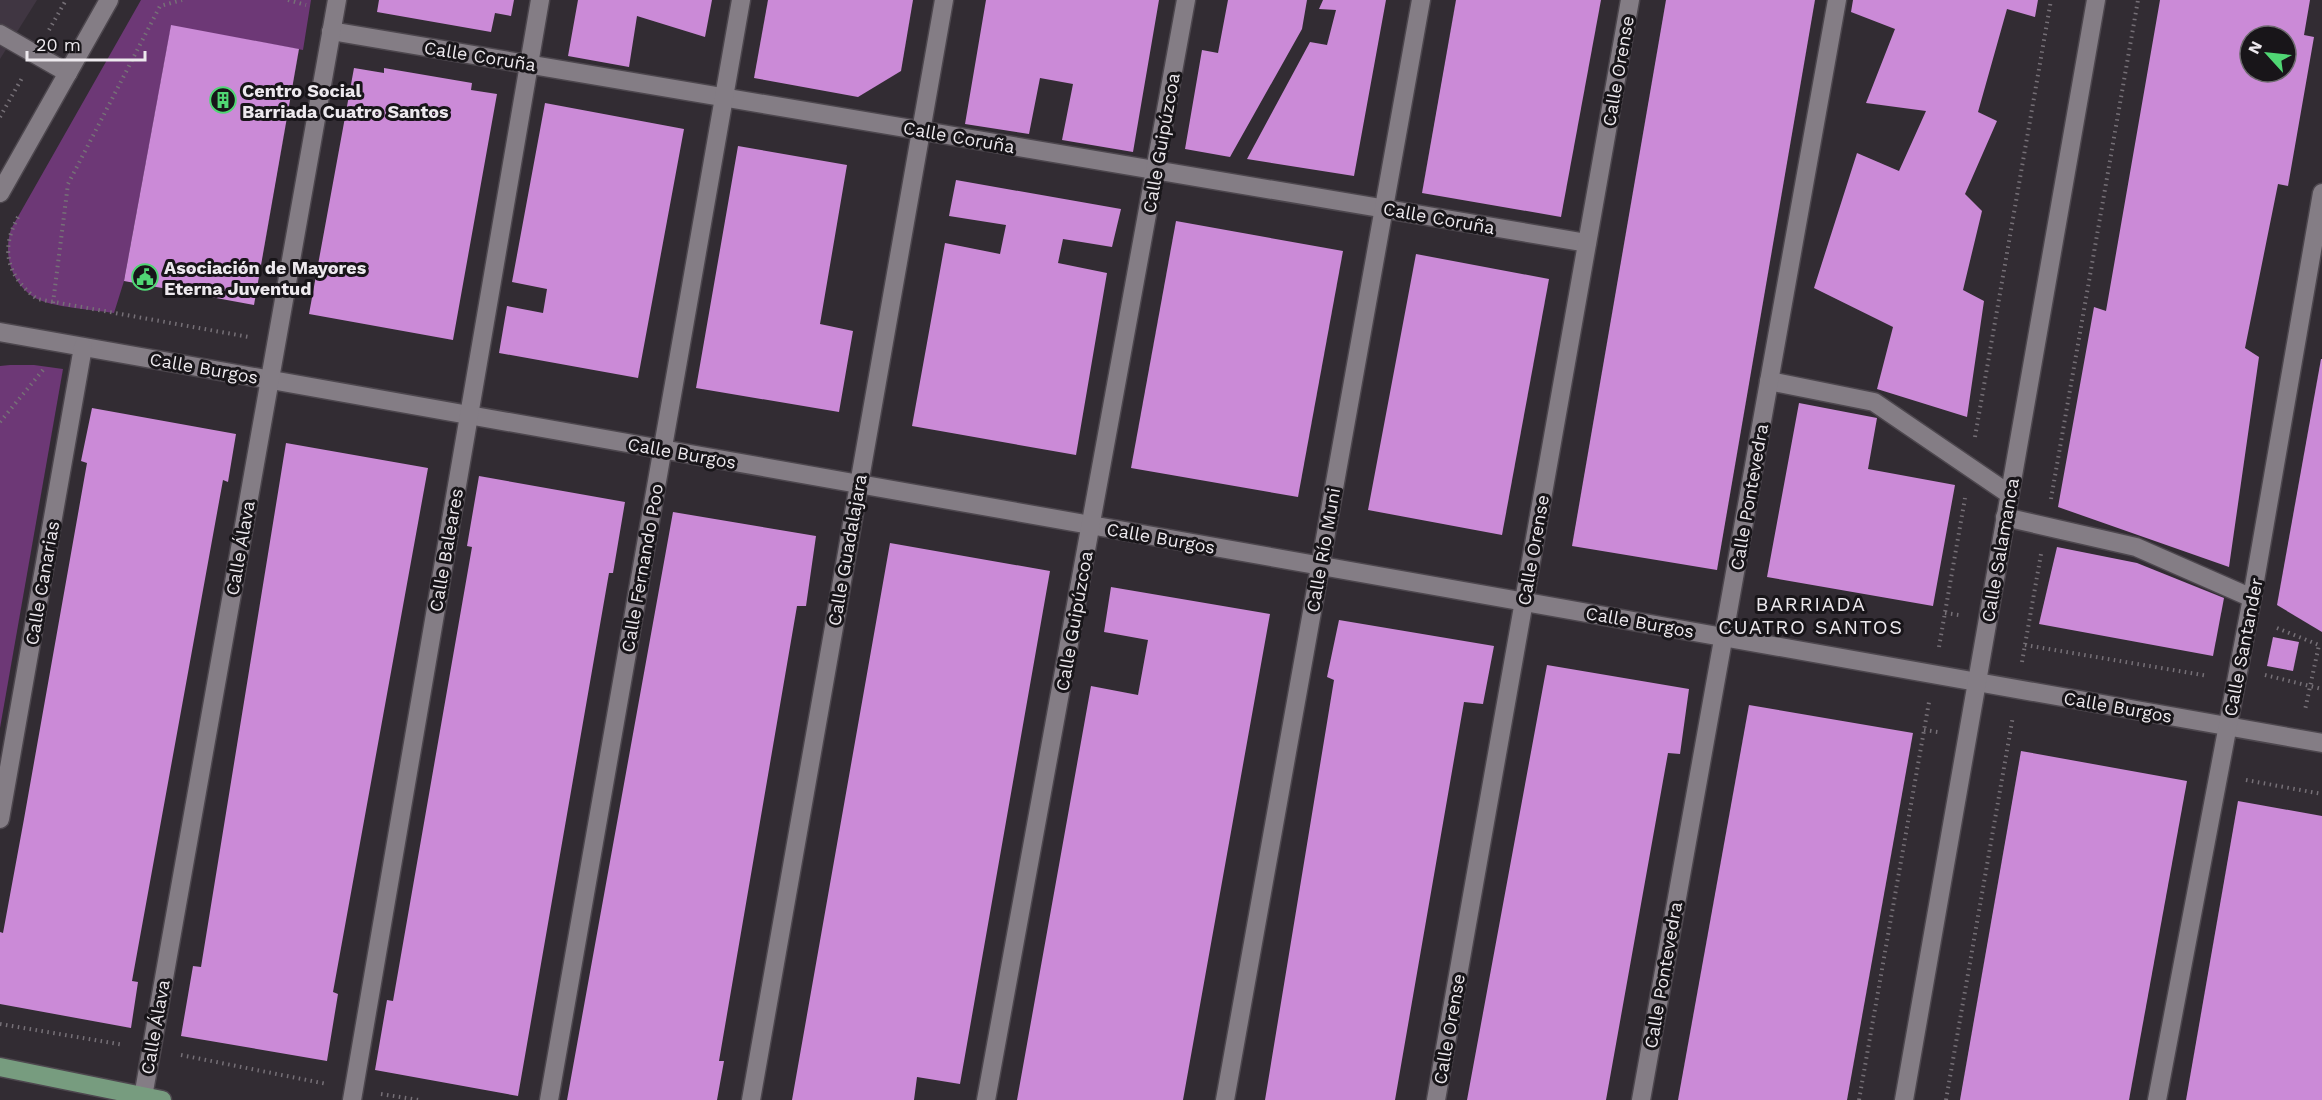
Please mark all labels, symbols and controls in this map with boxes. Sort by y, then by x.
street label: Calle Orense [1598,14,1638,128]
scale bar [27,24,146,62]
north arrow [2238,24,2298,84]
text: 20 m [36,34,81,55]
street label: Calle Coruña [423,37,537,75]
text: N [2244,38,2266,57]
street label: Calle Guipúzcoa [1138,71,1184,215]
place label: Centro Social Barriada Cuatro Santos [242,80,449,122]
building icon: Centro Social Barriada Cuatro Santos [208,85,238,115]
street label: Calle Coruña [902,117,1016,157]
street label: Calle Coruña [1382,198,1496,238]
place label: Asociación de Mayores Eterna Juventud [164,257,367,299]
public building icon: Asociación de Mayores Eterna Juventud [130,262,160,292]
street label: Calle Burgos [148,348,260,388]
street label: Calle Pontevedra [1726,422,1772,572]
street label: Calle Burgos [626,433,738,473]
street label: Calle Guadalajara [823,472,871,628]
street label: Calle Salamanca [1977,476,2023,624]
street label: Calle Fernando Poo [617,482,667,654]
street label: Calle Río Muni [1302,486,1344,614]
street label: Calle Baleares [425,487,467,613]
street label: Calle Orense [1513,493,1553,607]
street label: Calle Álava [221,499,259,597]
street label: Calle Burgos [1105,518,1217,558]
street label: Calle Canarias [21,519,63,647]
street label: Calle Guipúzcoa [1051,549,1097,693]
street label: Calle Santander [2219,576,2267,718]
district label: BARRIADA CUATRO SANTOS [1718,592,1904,639]
street label: Calle Burgos [1584,602,1696,642]
street label: Calle Burgos [2062,687,2174,727]
street label: Calle Pontevedra [1640,900,1686,1050]
street label: Calle Orense [1429,972,1469,1086]
street label: Calle Álava [136,978,174,1076]

